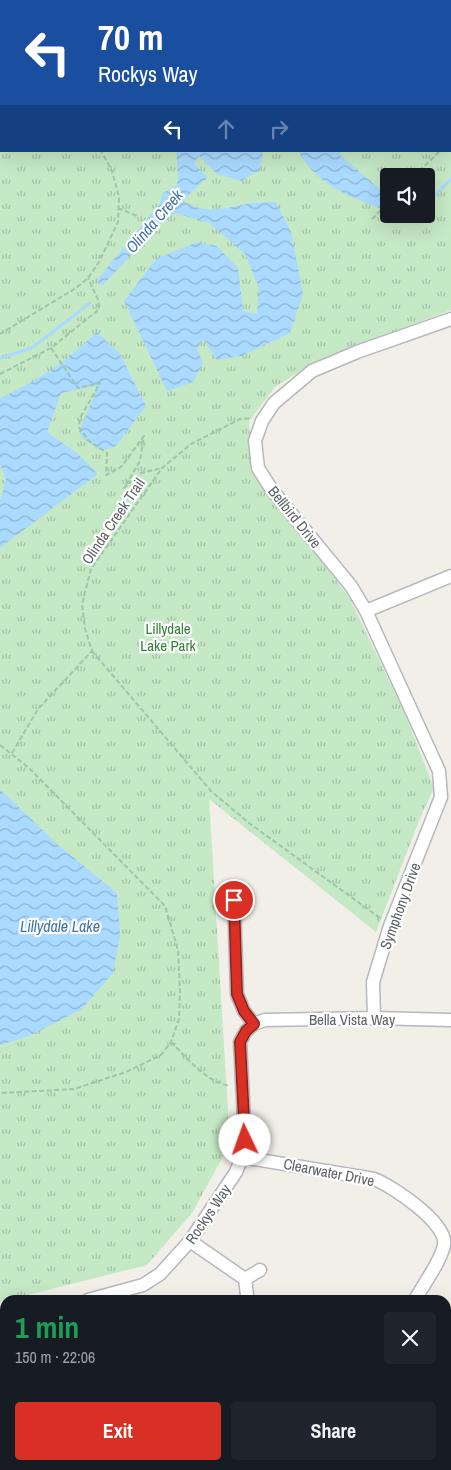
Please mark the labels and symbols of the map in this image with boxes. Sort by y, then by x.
water label: Olinda Creek [120,184,188,257]
street label: Olinda Creek Trail [76,474,150,568]
street label: Bellbird Drive [263,481,327,553]
park label: Lillydale Lake Park [140,618,197,656]
street label: Symphony Drive [375,860,425,952]
pin [213,879,255,921]
water label: Lillydale Lake [20,915,100,937]
street label: Bella Vista Way [309,1009,396,1030]
position arrow [218,1113,270,1165]
street label: Clearwater Drive [282,1153,376,1191]
street label: Rockys Way [180,1179,236,1248]

